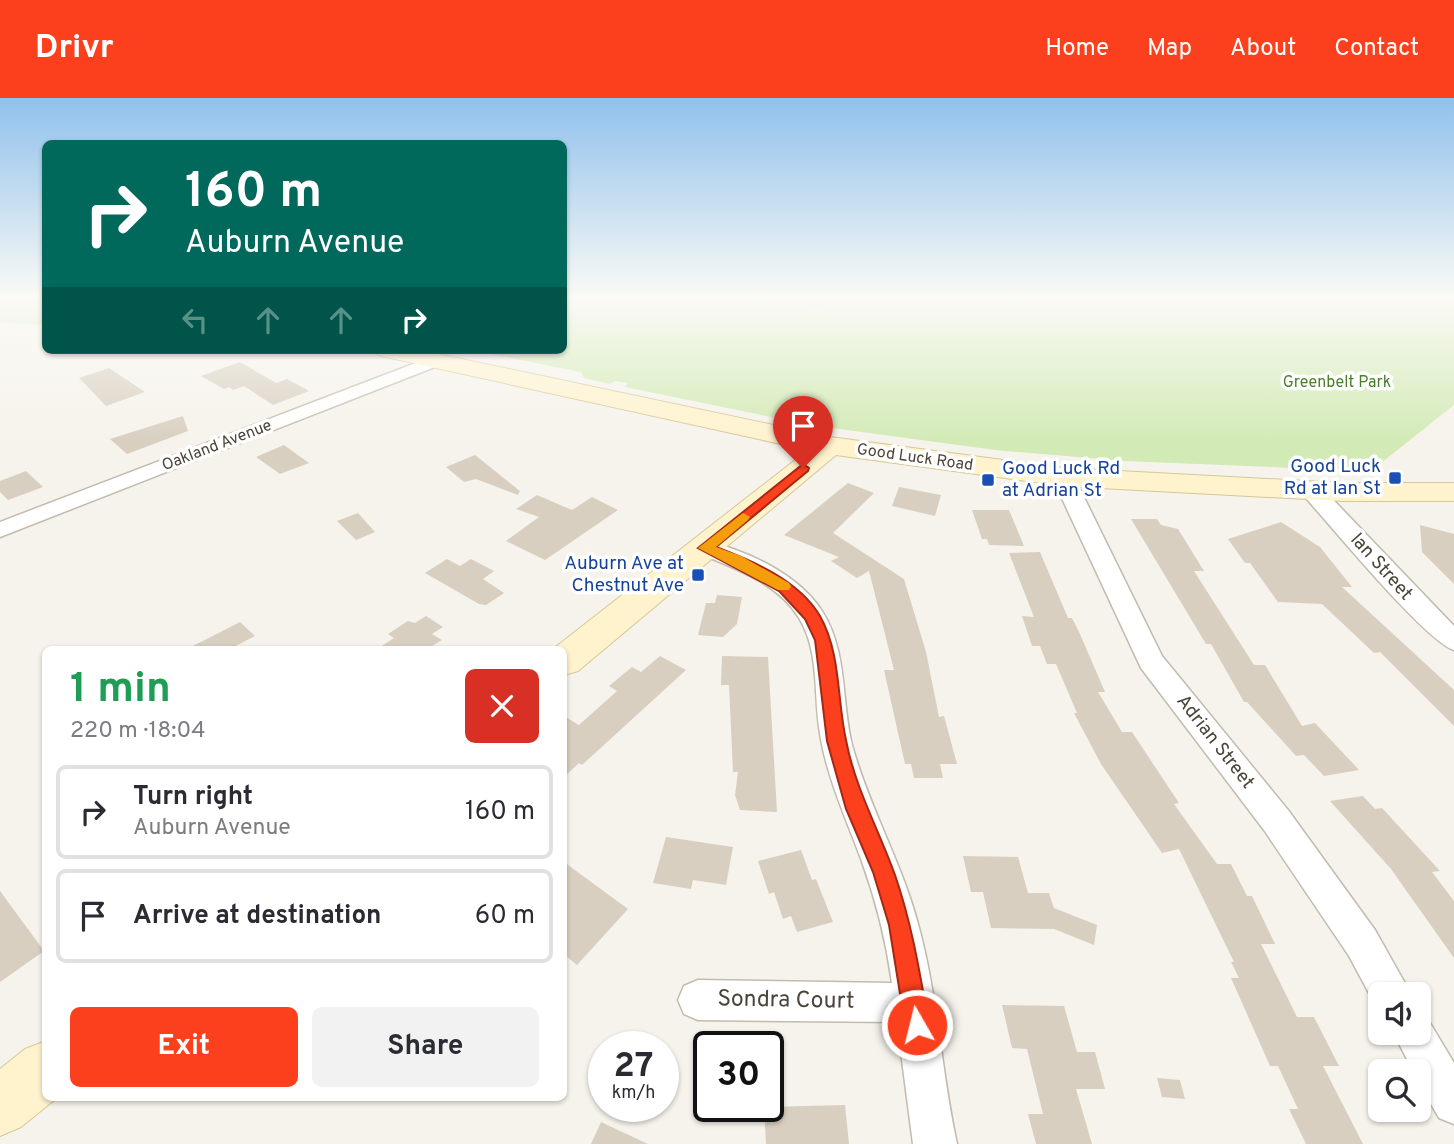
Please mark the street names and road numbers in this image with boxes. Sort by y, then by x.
street label: Oakland Avenue [159,416,275,476]
street label: Good Luck Road [856,440,974,476]
street label: Ian Street [1344,528,1418,606]
street label: Adrian Street [1171,690,1259,794]
street label: Sondra Court [717,985,855,1017]

